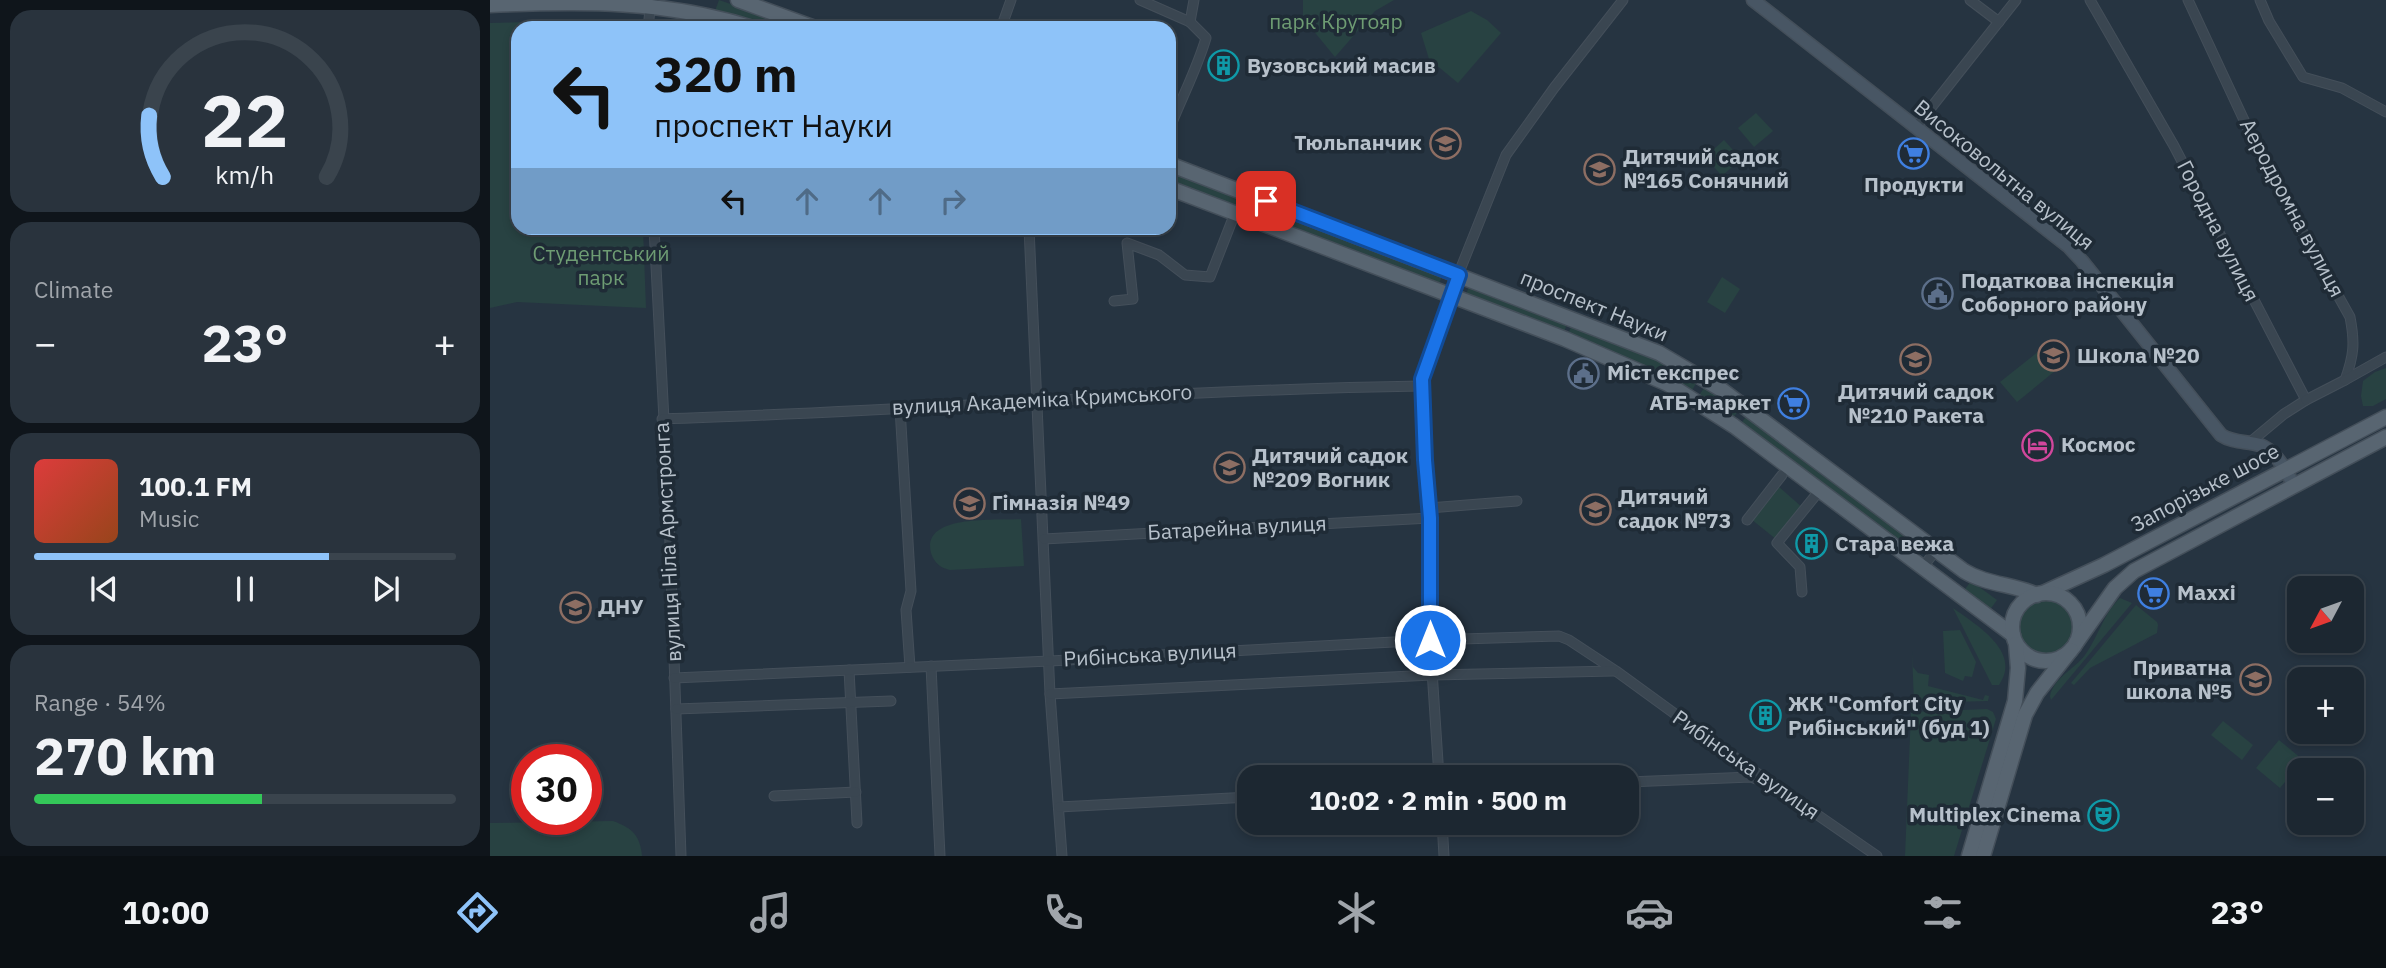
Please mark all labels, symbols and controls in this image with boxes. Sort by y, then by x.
park label: парк Крутояр [1269,7,1403,35]
text: 320 m [654,42,798,105]
icon: left [539,49,630,140]
building icon: Вузовський масив [1207,49,1241,83]
place label: Вузовський масив [1247,51,1436,79]
text: 22 [201,72,289,167]
street label: Високовольтна вулиця [1909,93,2101,256]
text: проспект Науки [654,104,893,146]
street label: Аеродромна вулиця [2234,113,2352,302]
school or university icon: Тюльпанчик [1428,126,1462,160]
place label: Тюльпанчик [1294,128,1422,156]
supermarket icon: Продукти [1897,136,1931,170]
place label: Дитячий садок №165 Сонячний [1623,142,1789,194]
school or university icon: Дитячий садок №165 Сонячний [1583,152,1617,186]
street label: Городна вулиця [2171,155,2267,306]
text: km/h [216,158,274,191]
place label: Продукти [1864,170,1964,198]
pin [1236,171,1296,231]
icon: left [715,182,753,220]
icon: ahead [788,182,826,220]
icon: ahead [861,182,899,220]
icon: right [934,182,972,220]
icon: arrive [1247,182,1285,220]
park label: Студентський парк [532,239,670,291]
street label: проспект Науки [1516,263,1672,347]
place label: Податкова інспекція Соборного району [1961,266,2174,318]
text: Climate [34,274,113,304]
public building icon: Податкова інспекція Соборного району [1921,276,1955,310]
text: 23° [202,309,288,376]
text: − [34,318,57,367]
text: + [433,318,456,367]
school or university icon: Школа №20 [2037,339,2071,373]
place label: Школа №20 [2077,341,2200,369]
school or university icon: Дитячий садок №210 Ракета [1899,343,1933,377]
public building icon: Міст експрес [1567,356,1601,390]
place label: Міст експрес [1607,358,1739,386]
street label: вулиця Академіка Кримського [891,377,1193,421]
place label: Дитячий садок №210 Ракета [1838,377,1994,429]
supermarket icon: АТБ-маркет [1777,386,1811,420]
place label: АТБ-маркет [1649,388,1771,416]
street label: вулиця Ніла Армстронга [647,421,687,663]
hotel icon: Космос [2021,428,2055,462]
place label: Космос [2061,430,2136,458]
street label: Запорізьке шосе [2125,436,2284,538]
place label: Дитячий садок №209 Вогник [1252,441,1408,493]
school or university icon: Дитячий садок №209 Вогник [1212,451,1246,485]
text: 100.1 FM [139,469,252,503]
place label: Дитячий садок №73 [1618,482,1731,534]
school or university icon: Гімназія №49 [952,486,986,520]
place label: Гімназія №49 [992,488,1130,516]
school or university icon: Дитячий садок №73 [1578,492,1612,526]
text: Music [139,503,199,533]
street label: Батарейна вулиця [1147,508,1327,546]
building icon: Стара вежа [1795,527,1829,561]
place label: Стара вежа [1835,529,1954,557]
icon: previous [85,570,123,608]
icon: pause [226,570,264,608]
icon: next [367,570,405,608]
supermarket icon: Maxxi [2137,576,2171,610]
north arrow [2287,576,2364,653]
map controls [2287,576,2364,835]
place label: Maxxi [2177,578,2236,606]
school or university icon: ДНУ [558,590,592,624]
place label: ДНУ [598,592,644,620]
position arrow [1393,603,1467,677]
street label: Рибінська вулиця [1063,635,1237,673]
place label: Приватна школа №5 [2126,653,2232,705]
school or university icon: Приватна школа №5 [2238,663,2272,697]
button: + [2287,667,2364,744]
text: Range · 54% [34,687,166,717]
place label: ЖК "Comfort City Рибінський" (буд 1) [1788,689,1989,741]
building icon: ЖК "Comfort City Рибінський" (буд 1) [1748,699,1782,733]
street label: Рибінська вулиця [1668,703,1826,825]
text: 270 km [34,722,216,789]
speed limit sign: 30 [511,744,602,835]
button: − [2287,758,2364,835]
text: 10:02 · 2 min · 500 m [1309,783,1567,817]
theatre icon: Multiplex Cinema [2087,798,2121,832]
place label: Multiplex Cinema [1909,800,2081,828]
icon: directions [453,888,502,937]
icon: music [746,888,795,937]
icon: phone [1039,888,1088,937]
icon: climate [1332,888,1381,937]
icon: car [1625,888,1674,937]
icon: filters [1918,888,1967,937]
text: 10:00 [122,891,209,933]
text: 23° [2211,891,2264,933]

